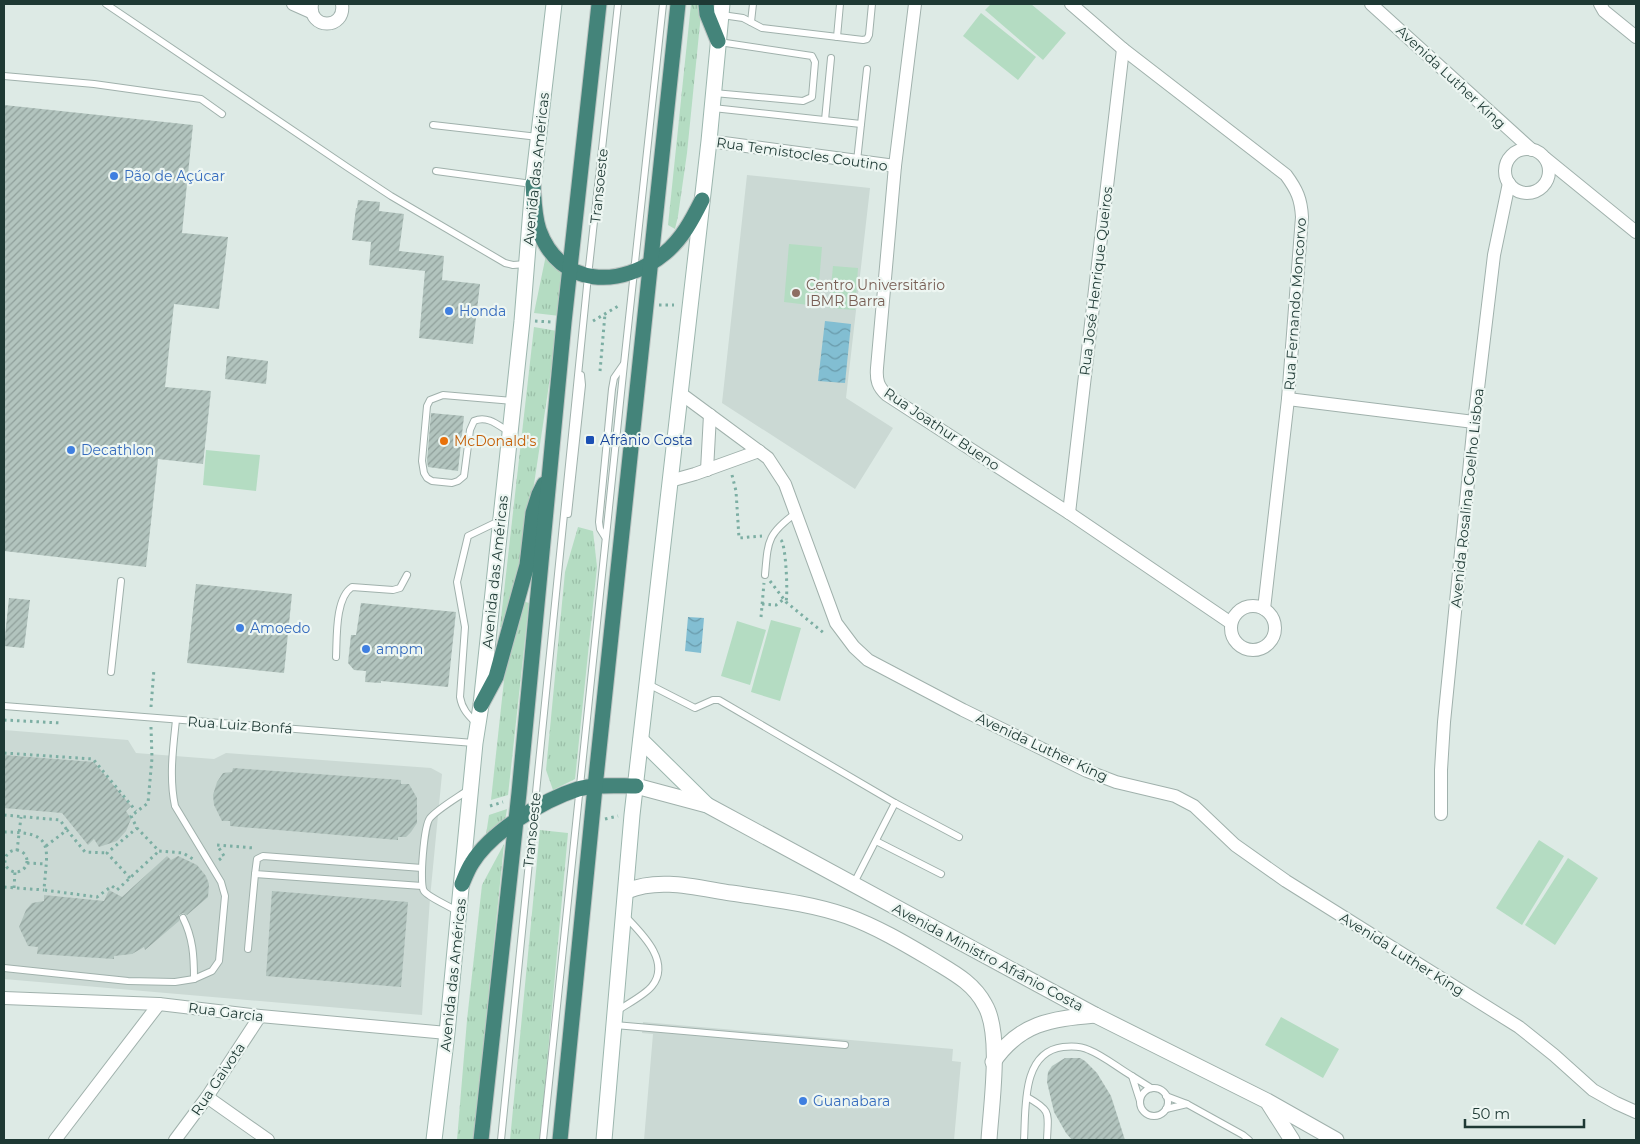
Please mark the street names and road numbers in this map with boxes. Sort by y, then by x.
street label: Avenida Luther King [1392,22,1510,132]
street label: Avenida das Américas [519,91,553,247]
street label: Rua Temistocles Coutino [715,133,889,175]
street label: Transoeste [586,148,612,224]
street label: Rua José Henrique Queiros [1075,185,1117,377]
street label: Rua Fernando Moncorvo [1280,217,1310,391]
street label: Rua Joathur Bueno [881,384,1004,475]
street label: Avenida Rosalina Coelho Lisboa [1447,387,1487,609]
street label: Avenida das Américas [478,494,512,650]
street label: Avenida Luther King [973,709,1111,785]
street label: Rua Luiz Bonfá [187,712,293,738]
street label: Transoeste [519,792,545,868]
street label: Avenida das Américas [436,897,470,1053]
street label: Avenida Ministro Afrânio Costa [889,899,1087,1015]
street label: Avenida Luther King [1336,908,1468,1000]
street label: Rua Garcia [187,998,265,1026]
street label: Rua Gaivota [187,1039,249,1119]

